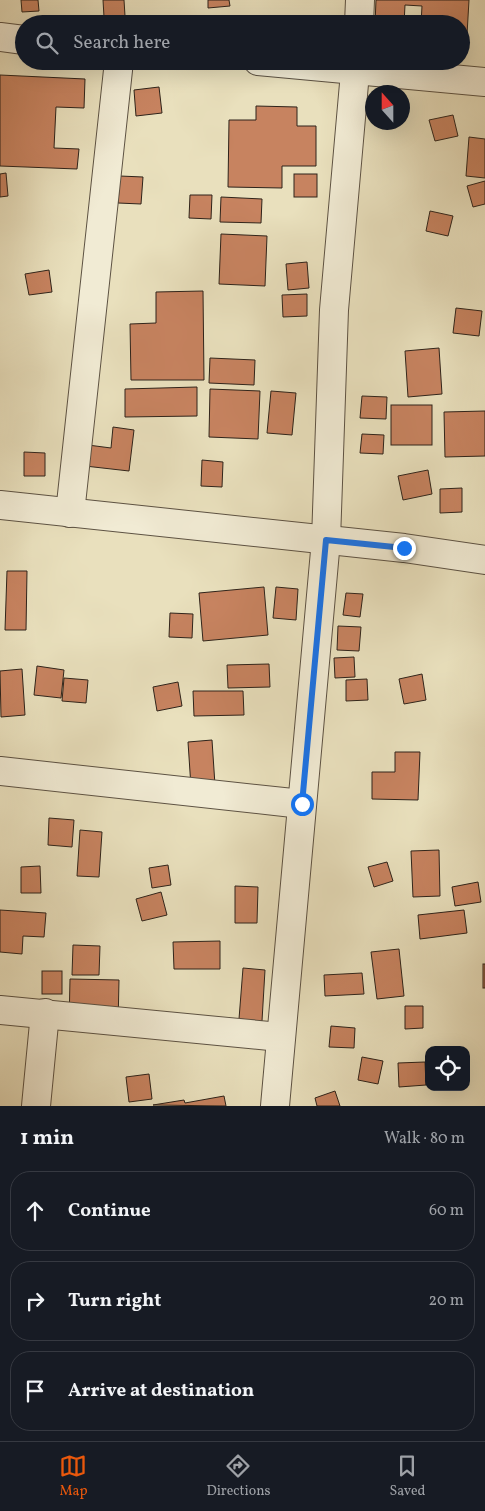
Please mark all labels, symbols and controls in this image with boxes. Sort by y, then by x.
search box [15,15,470,70]
icon: search [33,29,61,57]
text: Search here [73,30,170,56]
north arrow [365,85,410,130]
route end [393,537,416,560]
route start [291,793,314,816]
map controls [425,1046,470,1091]
button: locate [425,1046,470,1091]
text: 1 min [20,1124,74,1153]
text: Walk · 80 m [384,1128,465,1150]
icon: ahead [21,1197,49,1225]
text: Continue [68,1198,151,1224]
text: 60 m [429,1200,464,1222]
icon: right [21,1287,49,1315]
text: Turn right [68,1288,161,1314]
text: 20 m [429,1290,464,1312]
icon: arrive [21,1377,49,1405]
text: Arrive at destination [68,1378,254,1404]
tab: Map [59,1452,87,1501]
tab: Directions [206,1452,271,1501]
tab: Saved [389,1452,426,1501]

